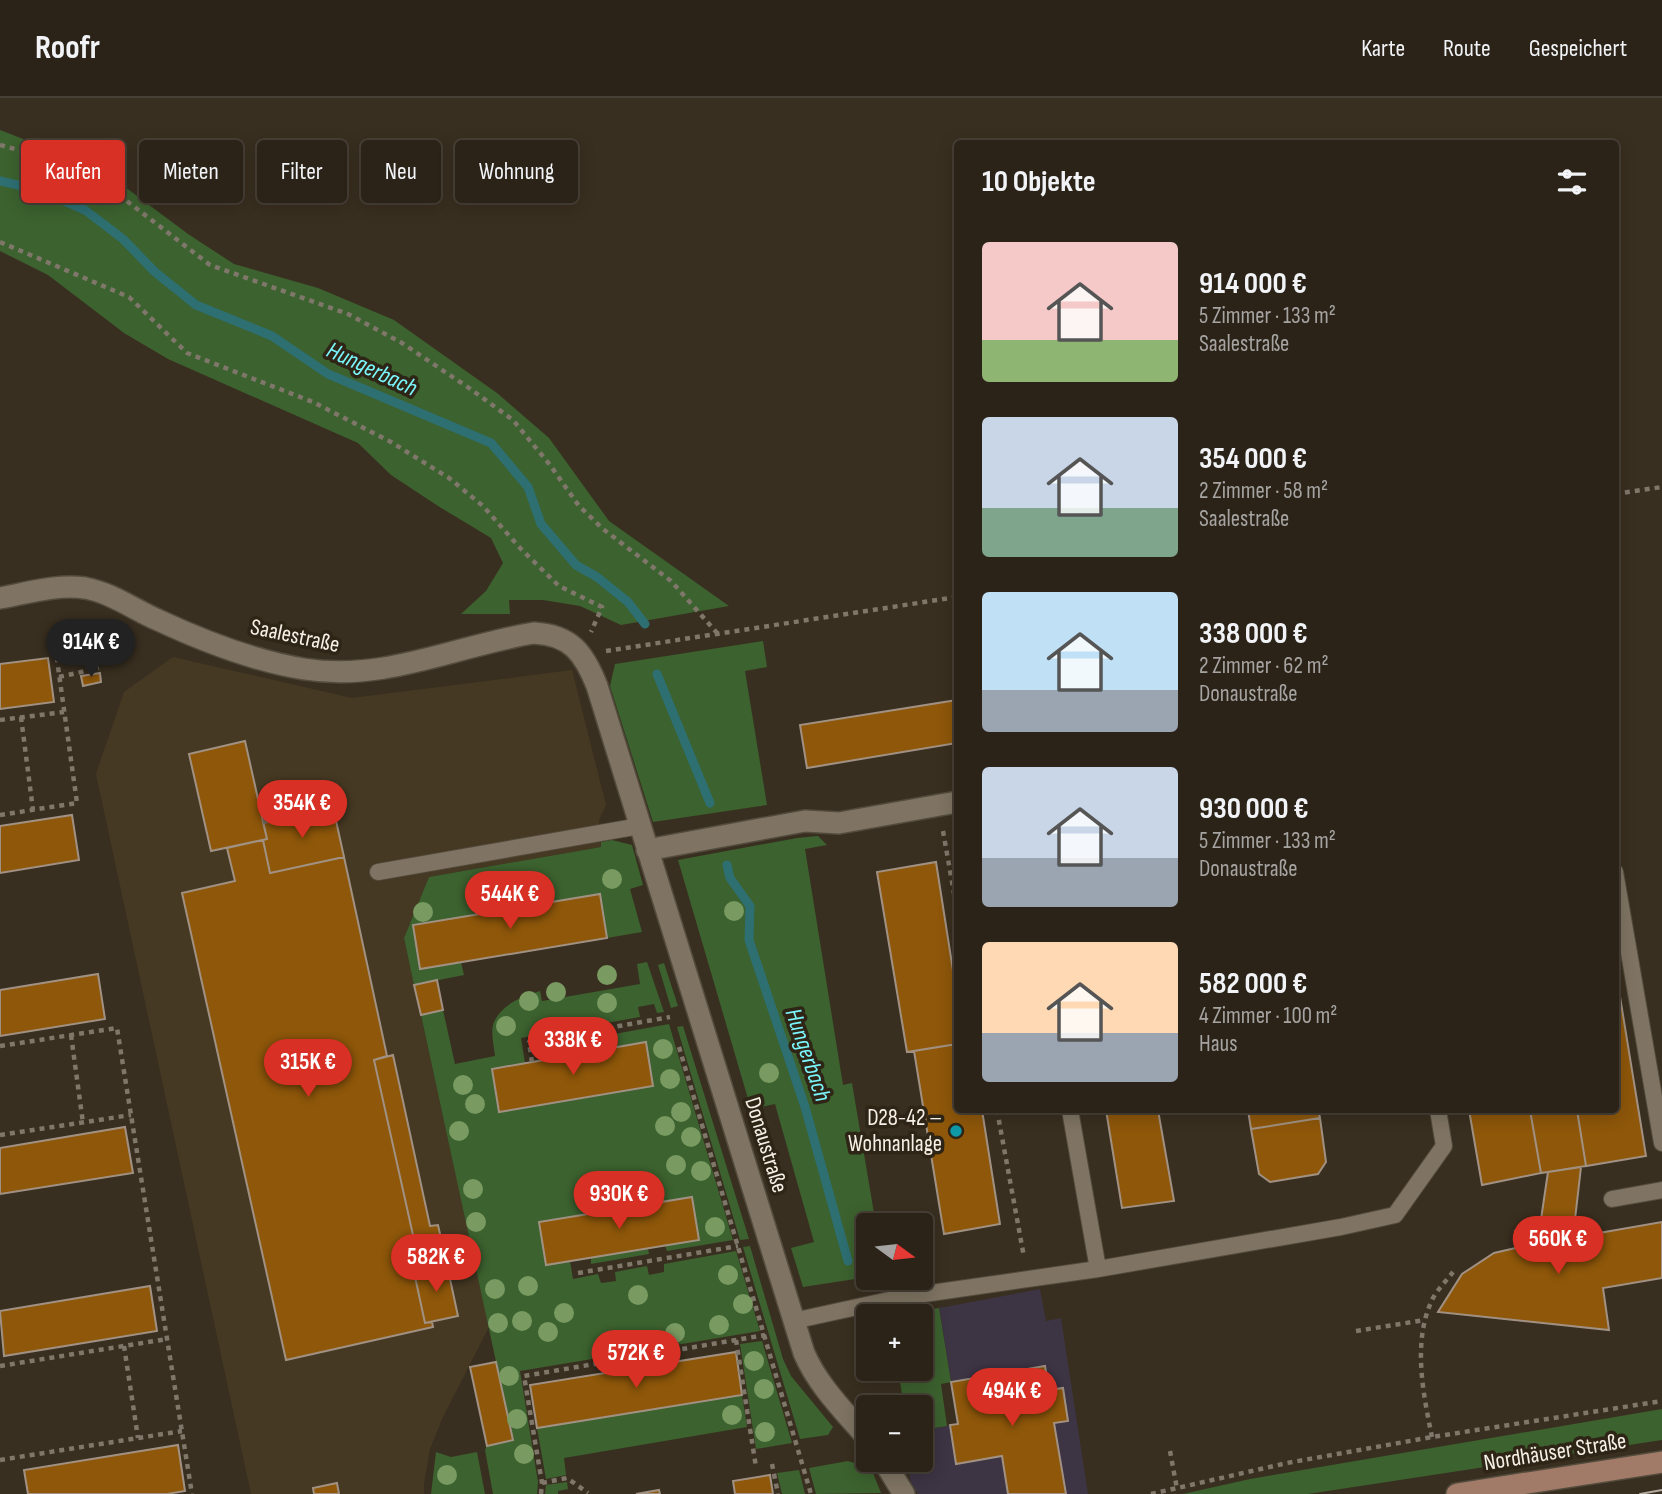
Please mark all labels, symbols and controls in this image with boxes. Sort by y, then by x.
text: Roofr [35,28,100,68]
text: Karte [1361,34,1405,63]
text: Route [1443,34,1491,63]
text: Gespeichert [1529,34,1627,63]
chip: Kaufen [21,140,125,203]
chip: Mieten [139,140,243,203]
chip: Filter [257,140,347,203]
chip: Neu [361,140,441,203]
chip: Wohnung [455,140,578,203]
icon: filters [1553,163,1591,201]
text: 10 Objekte [982,164,1095,200]
text: 914 000 € [1199,266,1307,302]
icon: home [1038,270,1122,354]
text: 5 Zimmer · 133 m² [1199,302,1336,330]
text: Saalestraße [1199,330,1289,358]
water label: Hungerbach [322,335,422,403]
text: 354 000 € [1199,441,1307,477]
icon: home [1038,445,1122,529]
text: 2 Zimmer · 58 m² [1199,477,1328,505]
text: Saalestraße [1199,505,1289,533]
street label: Saalestraße [248,613,342,659]
text: 338 000 € [1199,616,1308,652]
pin: 914K € [34,620,148,679]
icon: home [1038,620,1122,704]
text: 914K € [62,628,120,656]
text: 2 Zimmer · 62 m² [1199,652,1329,680]
text: Donaustraße [1199,680,1297,708]
pin: 354K € [245,780,359,840]
text: 354K € [273,789,331,817]
text: 930 000 € [1199,791,1308,827]
icon: home [1038,795,1122,879]
text: 5 Zimmer · 133 m² [1199,827,1336,855]
text: Donaustraße [1199,855,1297,883]
pin: 544K € [453,872,567,931]
text: 544K € [481,880,539,908]
text: 582 000 € [1199,966,1307,1002]
icon: home [1038,970,1122,1054]
text: 4 Zimmer · 100 m² [1199,1002,1338,1030]
water label: Hungerbach [779,1005,837,1105]
pin: 338K € [516,1018,630,1077]
text: 338K € [544,1026,602,1054]
text: Haus [1199,1030,1237,1058]
pin: 315K € [251,1040,365,1099]
text: 315K € [280,1048,336,1076]
street label: Donaustraße [738,1094,794,1196]
place label: D28-42 – Wohnanlage [848,1104,942,1158]
marker: D28-42 – Wohnanlage [948,1123,964,1139]
pin: 930K € [562,1172,676,1231]
text: 930K € [590,1180,648,1208]
north arrow [856,1213,933,1290]
map controls [856,1213,933,1472]
pin: 560K € [1501,1216,1615,1276]
text: 560K € [1529,1225,1587,1253]
pin: 582K € [379,1234,493,1294]
text: 582K € [407,1243,465,1271]
button: + [856,1304,933,1381]
pin: 572K € [579,1330,693,1390]
text: 572K € [608,1339,664,1367]
pin: 494K € [955,1368,1069,1428]
text: 494K € [983,1377,1042,1405]
button: − [856,1395,933,1472]
street label: Nordhäuser Straße [1482,1427,1628,1477]

